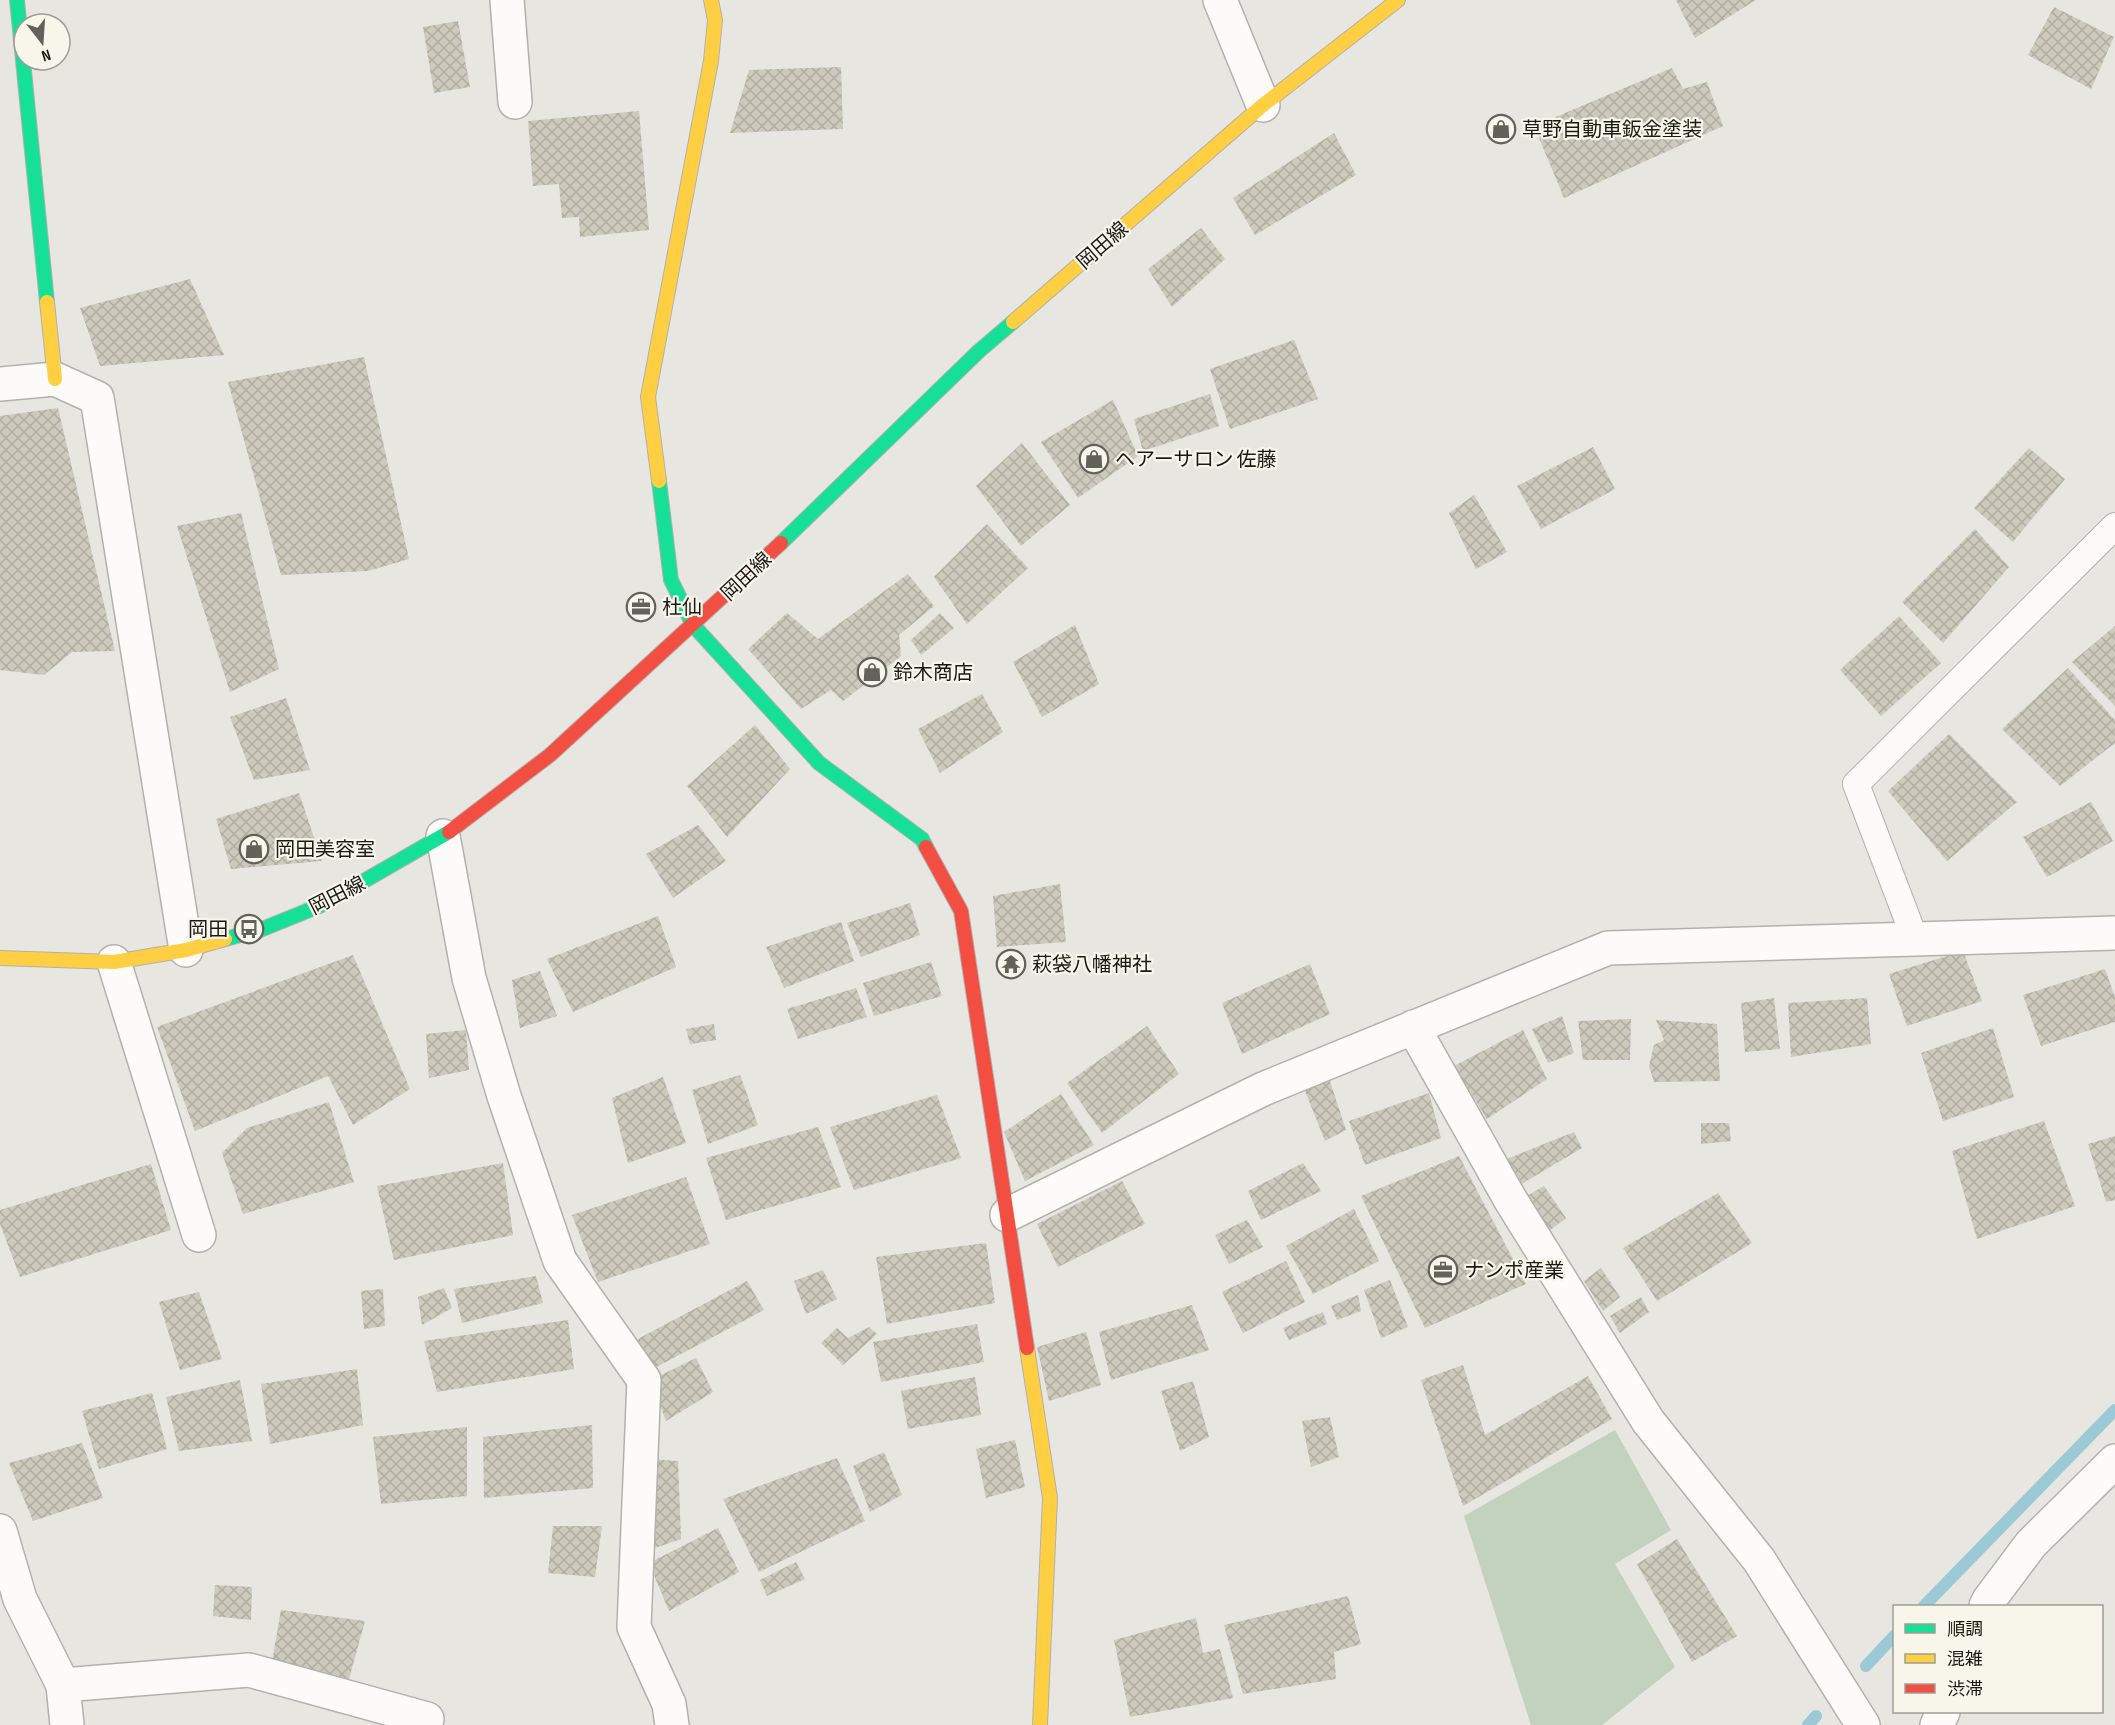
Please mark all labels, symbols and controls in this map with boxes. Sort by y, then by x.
north arrow [12,12,72,72]
text: N [39,45,53,65]
shop icon: 草野自動車鈑金塗装 [1485,113,1517,145]
place label: 草野自動車鈑金塗装 [1522,118,1702,142]
street label: 岡田線 [1072,217,1133,274]
shop icon: ヘアーサロン 佐藤 [1078,443,1110,475]
place label: ヘアーサロン 佐藤 [1115,448,1277,472]
street label: 岡田線 [717,547,777,606]
office icon: 杜仙 [625,591,657,623]
place label: 杜仙 [662,596,702,620]
shop icon: 鈴木商店 [856,656,888,688]
place label: 鈴木商店 [893,661,973,685]
shop icon: 岡田美容室 [238,833,270,865]
place label: 岡田美容室 [275,838,375,862]
street label: 岡田線 [305,872,370,920]
bus stop icon: 岡田 [233,913,265,945]
place label: 岡田 [188,918,228,942]
temple icon: 萩袋八幡神社 [995,948,1027,980]
place label: 萩袋八幡神社 [1032,953,1152,977]
office icon: ナンポ産業 [1427,1254,1459,1286]
place label: ナンポ産業 [1464,1259,1564,1283]
legend [1893,1605,2103,1713]
text: 順調 [1947,1619,1983,1640]
text: 混雑 [1947,1649,1983,1670]
text: 渋滞 [1947,1679,1983,1700]

